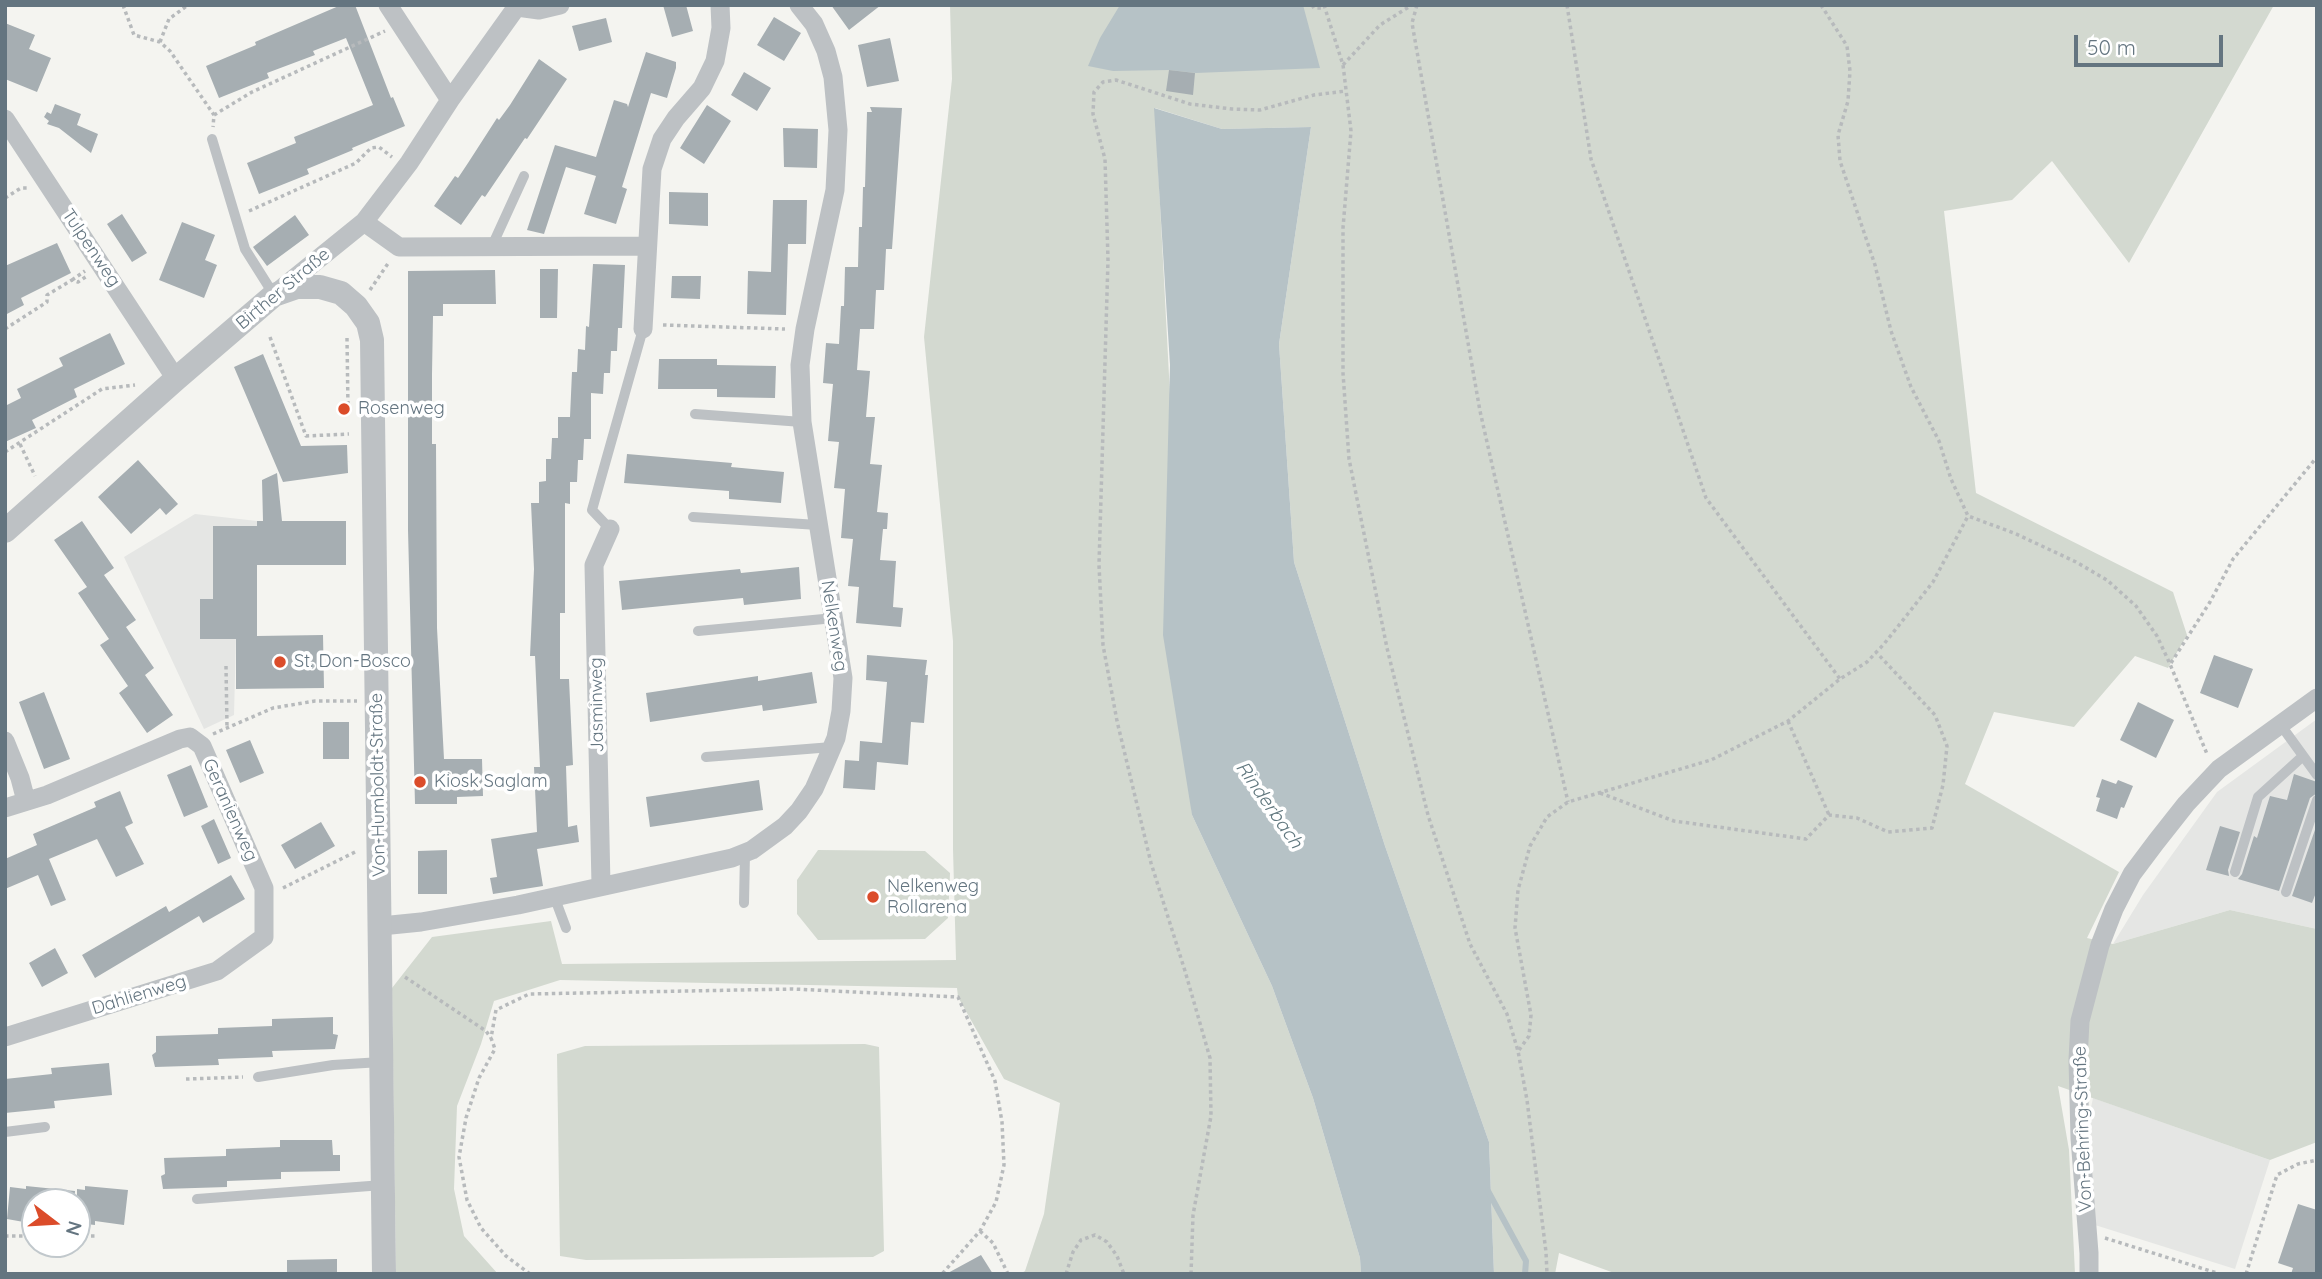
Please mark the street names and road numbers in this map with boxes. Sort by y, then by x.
street label: Tulpenweg [57,205,125,291]
street label: Birther Straße [232,244,334,334]
street label: Nelkenweg [816,579,852,673]
street label: Jasminweg [585,657,609,753]
street label: Von-Humboldt-Straße [366,693,390,877]
street label: Geranienweg [198,755,262,865]
street label: Dahlienweg [89,970,189,1020]
street label: Von-Behring-Straße [2069,1046,2097,1212]

